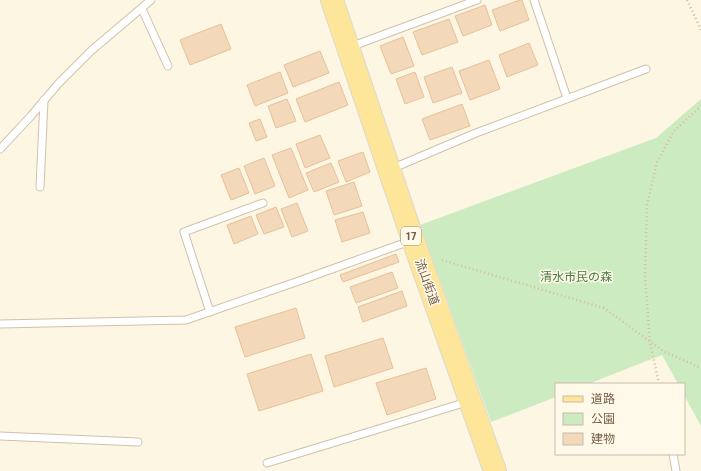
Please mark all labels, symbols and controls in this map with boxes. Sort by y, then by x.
road number: 17 [401,227,421,245]
street label: 流山街道 [412,257,442,307]
park label: 清水市民の森 [540,270,612,284]
legend [555,383,685,455]
text: 道路 [591,392,615,406]
text: 公園 [591,412,615,426]
text: 建物 [591,432,615,446]

